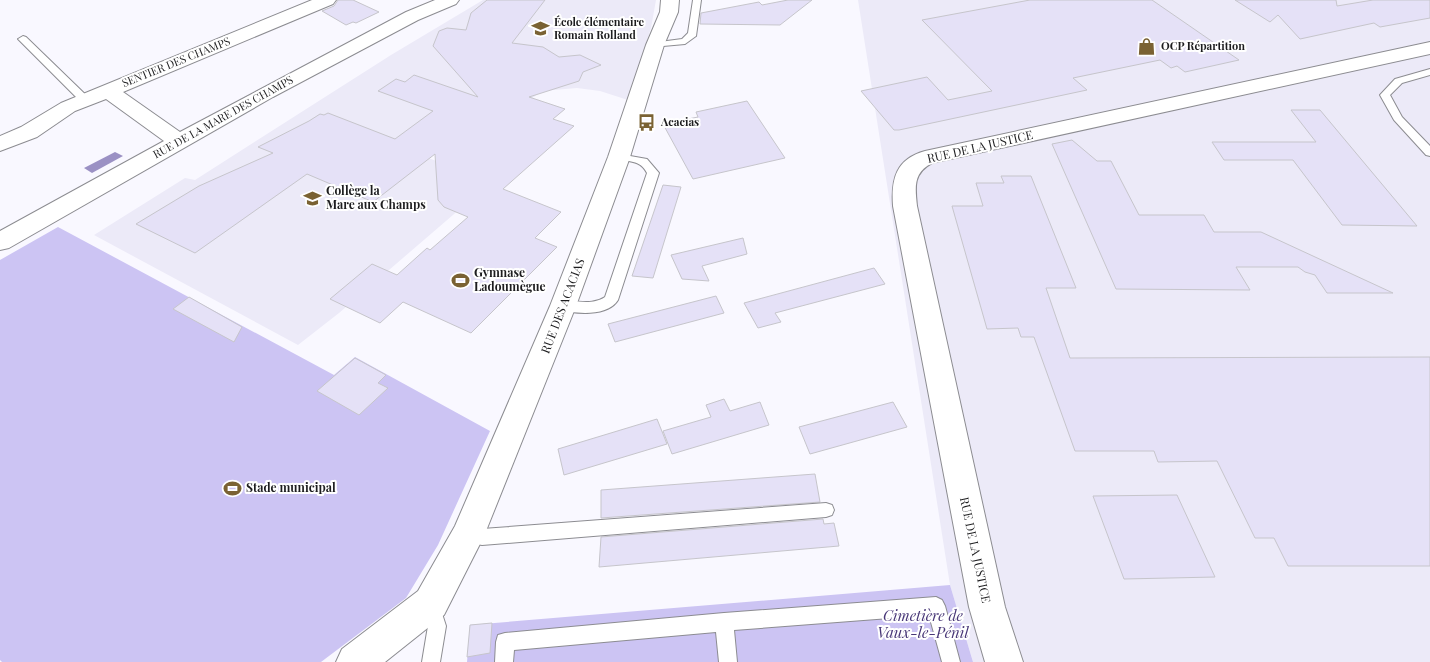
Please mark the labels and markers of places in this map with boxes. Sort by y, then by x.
place label: École élémentaire Romain Rolland [554,14,644,42]
school or university icon: École élémentaire Romain Rolland [530,18,550,38]
shop icon: OCP Répartition [1137,36,1157,56]
place label: OCP Répartition [1161,38,1245,53]
bus stop icon: Acacias [637,112,657,132]
place label: Acacias [660,114,699,129]
place label: Collège la Mare aux Champs [326,182,426,212]
school or university icon: Collège la Mare aux Champs [302,188,322,208]
place label: Gymnase Ladoumègue [474,264,546,294]
sports icon: Gymnase Ladoumègue [450,270,470,290]
sports icon: Stade municipal [222,478,242,498]
place label: Stade municipal [246,479,336,495]

